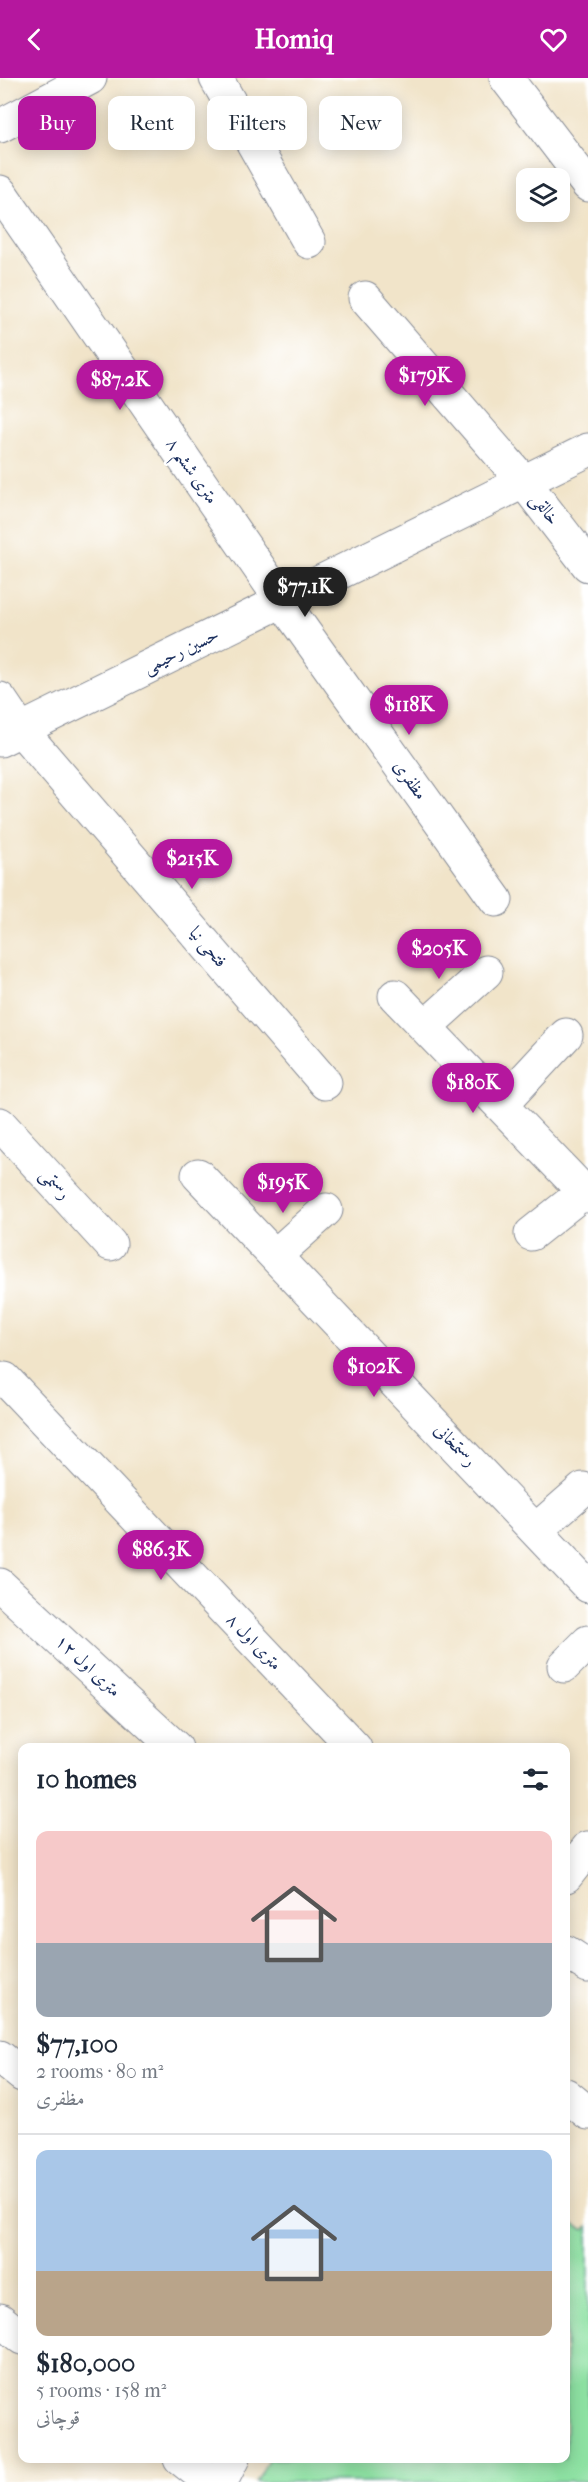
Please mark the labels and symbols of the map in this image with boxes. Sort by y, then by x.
pin: $179K [383,356,467,407]
pin: $87.2K [71,360,169,411]
street label: ۸ متری ششم [156,434,222,512]
street label: خالقی [525,489,564,530]
pin: $77.1K [256,567,354,618]
street label: حسین رحیمی [140,624,223,679]
pin: $118K [367,685,451,736]
street label: مظفری [388,756,431,804]
pin: $215K [150,839,234,890]
street label: فتحی نیا [184,922,231,972]
pin: $205K [397,929,481,980]
pin: $180K [431,1063,515,1114]
pin: $195K [241,1163,325,1214]
street label: رستمی [35,1164,75,1205]
pin: $102K [332,1347,416,1398]
street label: رستمخانی [430,1419,480,1471]
pin: $86.3K [112,1530,210,1581]
street label: ۸ متری اول [222,1609,286,1675]
street label: ۱۲ متری اول [51,1631,125,1701]

